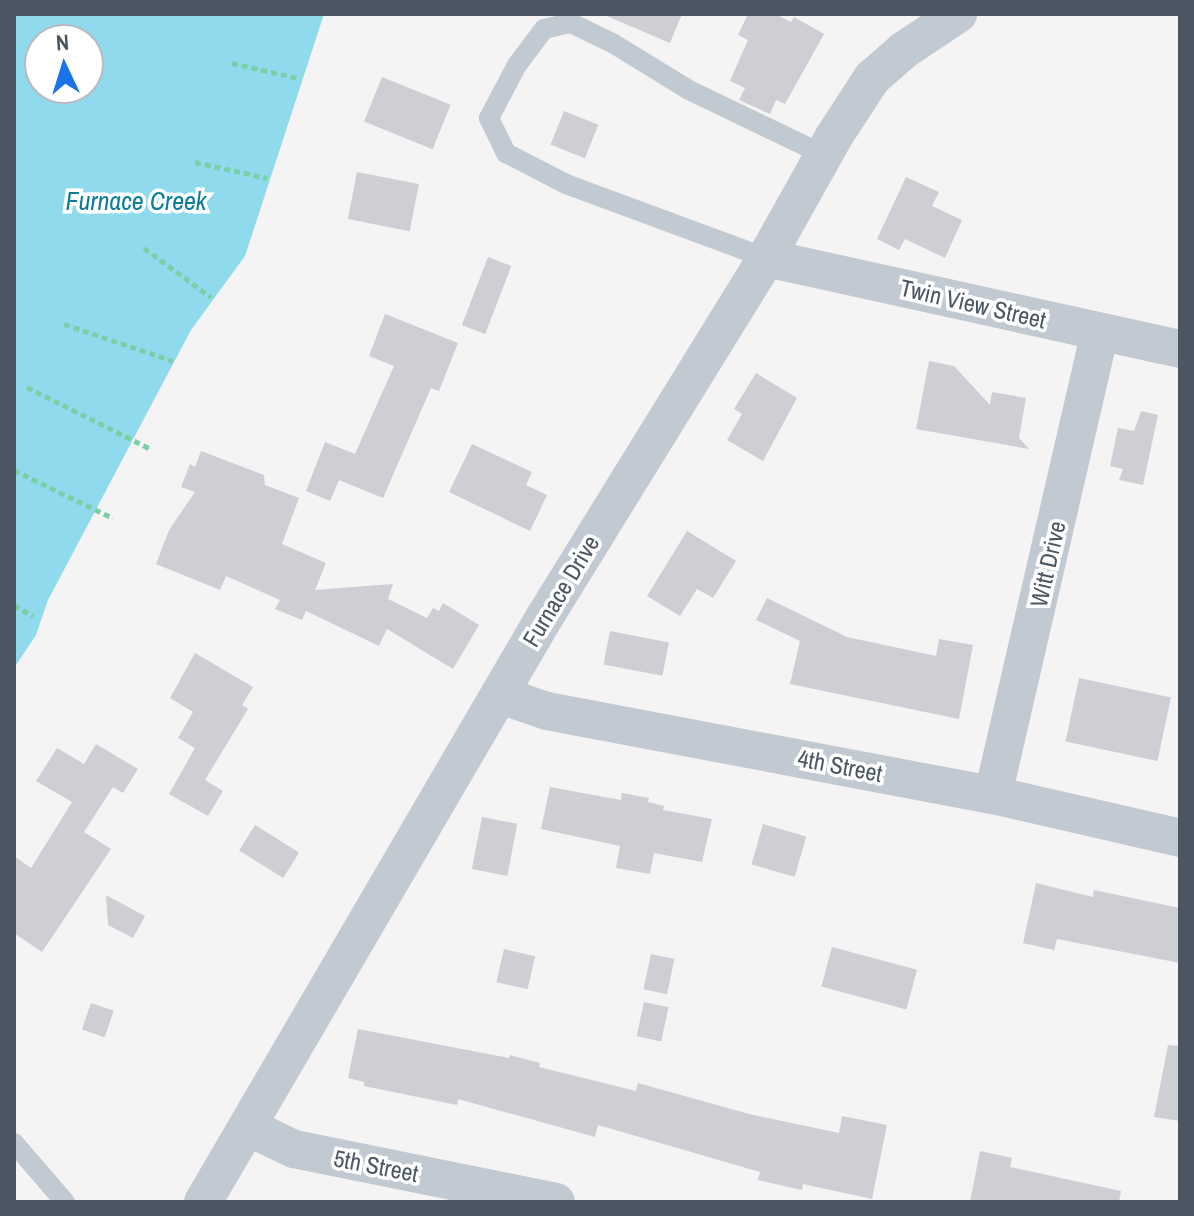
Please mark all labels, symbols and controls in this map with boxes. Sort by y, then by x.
north arrow [24,24,104,104]
text: N [55,27,70,57]
water label: Furnace Creek [66,185,206,217]
street label: Twin View Street [897,273,1049,335]
street label: Witt Drive [1024,518,1072,610]
street label: Furnace Drive [517,530,605,652]
street label: 4th Street [795,744,885,788]
street label: 5th Street [331,1144,421,1188]

